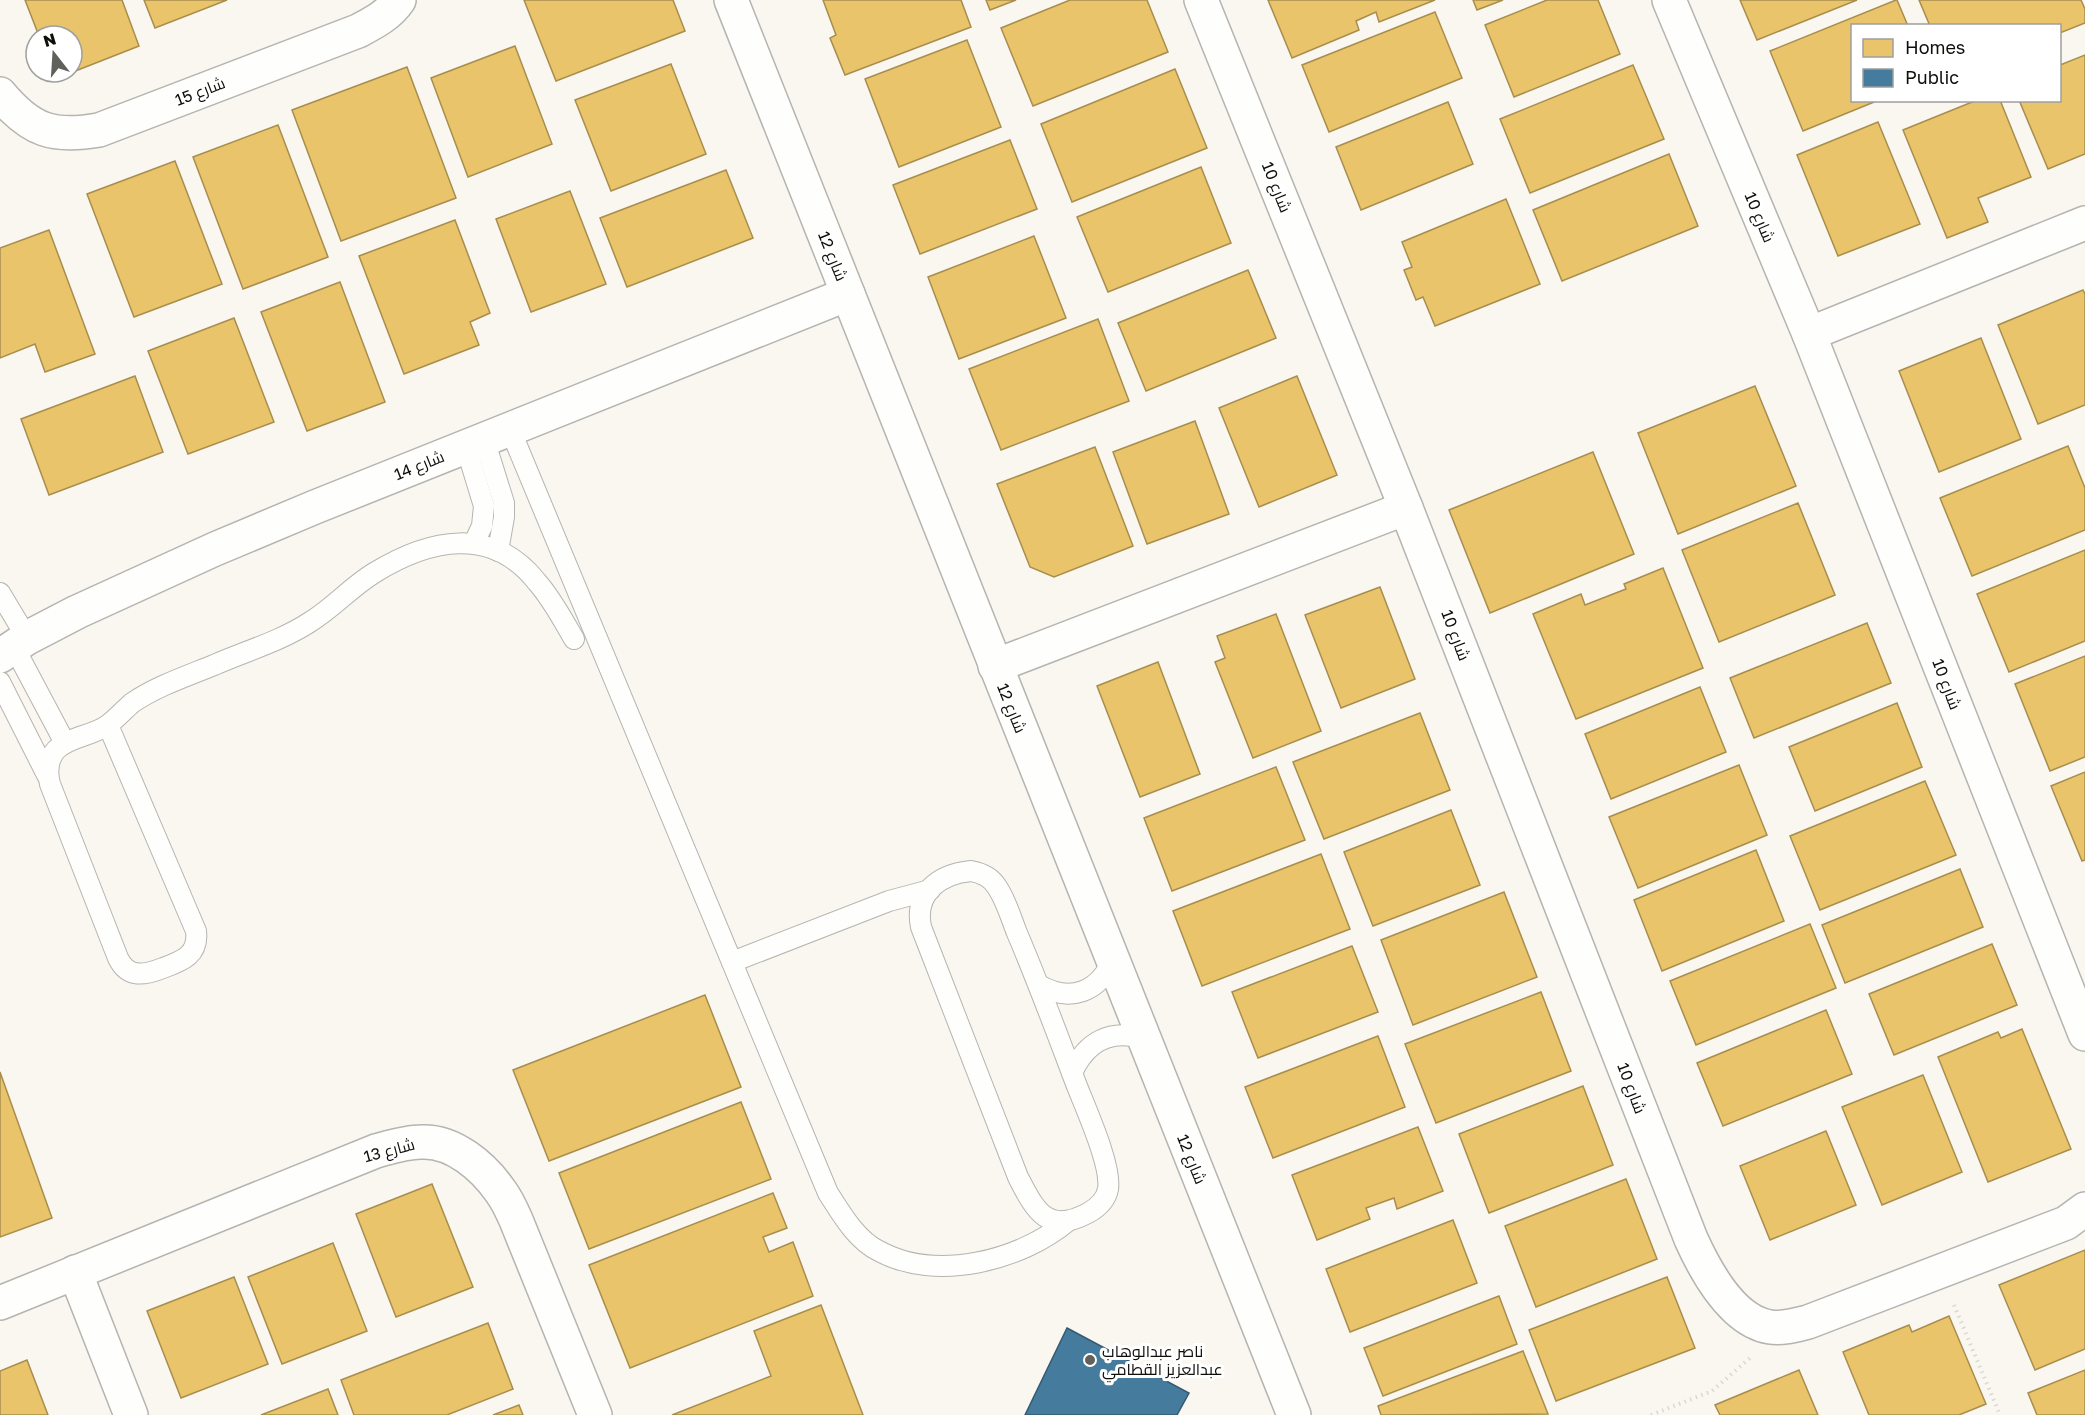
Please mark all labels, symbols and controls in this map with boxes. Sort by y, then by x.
north arrow [24,24,84,84]
legend [1851,24,2061,102]
text: N [41,28,58,51]
text: Homes [1905,36,1965,58]
text: Public [1905,66,1959,88]
street label: شارع 15 [172,72,229,112]
street label: شارع 10 [1256,159,1296,216]
street label: شارع 10 [1739,189,1779,246]
street label: شارع 12 [812,228,852,285]
street label: شارع 14 [391,446,448,486]
street label: شارع 10 [1435,607,1475,664]
street label: شارع 10 [1926,656,1966,713]
street label: شارع 12 [991,680,1031,737]
street label: شارع 10 [1611,1060,1651,1117]
street label: شارع 12 [1171,1131,1211,1188]
street label: شارع 13 [361,1134,417,1168]
place label: ناصر عبدالوهاب عبدالعزيز القطامي [1102,1341,1223,1383]
marker: ناصر عبدالوهاب عبدالعزيز القطامي [1083,1353,1097,1367]

